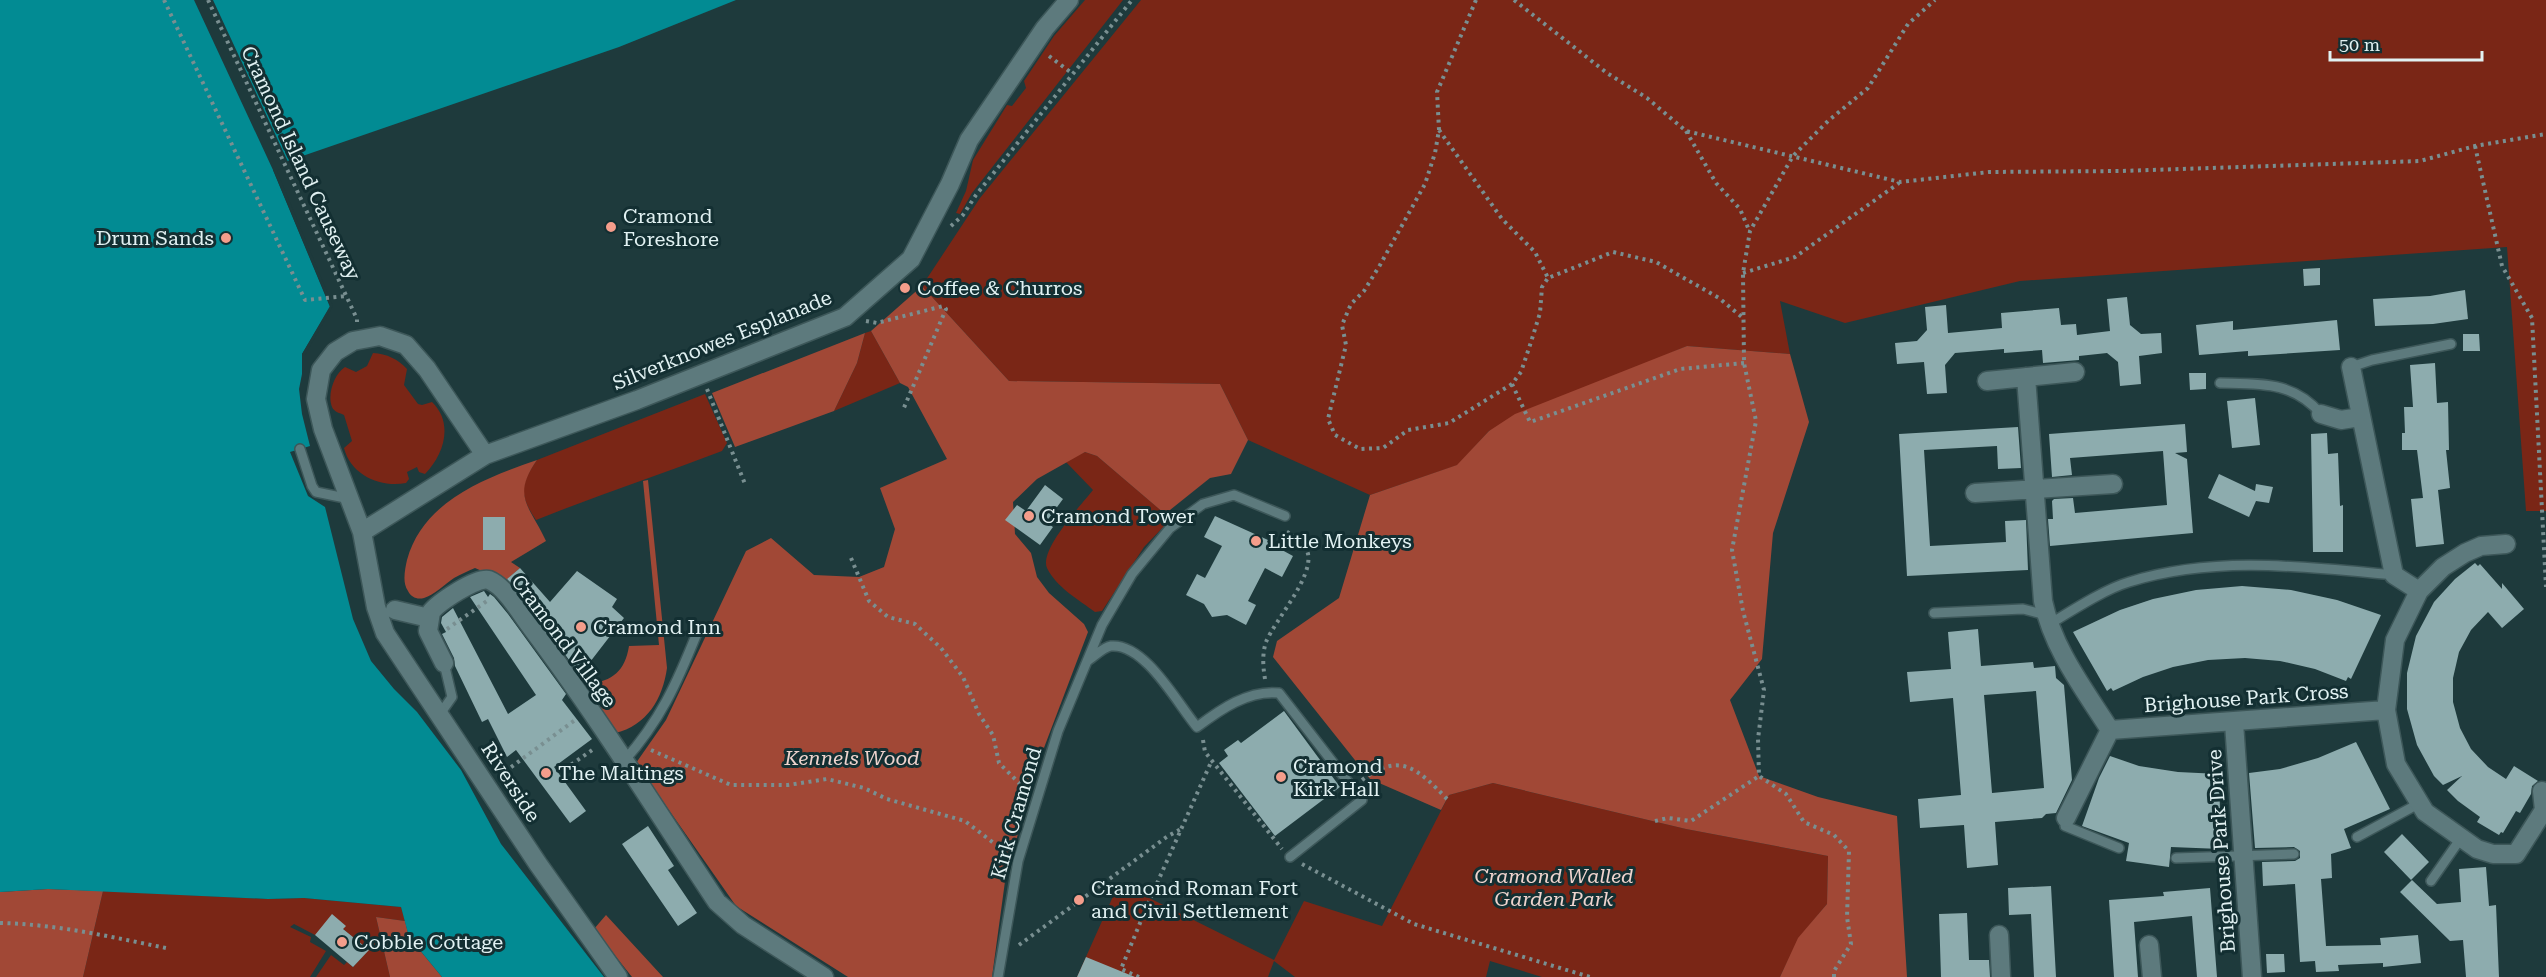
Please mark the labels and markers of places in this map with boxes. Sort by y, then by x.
place label: Cramond Foreshore [623,204,719,251]
marker: Cramond Foreshore [604,220,618,234]
place label: Drum Sands [96,226,214,250]
marker: Drum Sands [219,231,233,245]
place label: Coffee & Churros [917,276,1083,300]
marker: Coffee & Churros [898,281,912,295]
place label: Cramond Tower [1041,504,1195,528]
marker: Cramond Tower [1022,509,1036,523]
place label: Little Monkeys [1268,529,1412,553]
marker: Little Monkeys [1249,534,1263,548]
place label: Cramond Inn [593,615,721,639]
marker: Cramond Inn [574,620,588,634]
place label: Cramond Kirk Hall [1293,754,1383,801]
place label: The Maltings [558,761,684,785]
marker: The Maltings [539,766,553,780]
marker: Cramond Kirk Hall [1274,770,1288,784]
place label: Cramond Roman Fort and Civil Settlement [1091,876,1298,923]
marker: Cramond Roman Fort and Civil Settlement [1072,893,1086,907]
place label: Cobble Cottage [354,930,503,954]
marker: Cobble Cottage [335,935,349,949]

